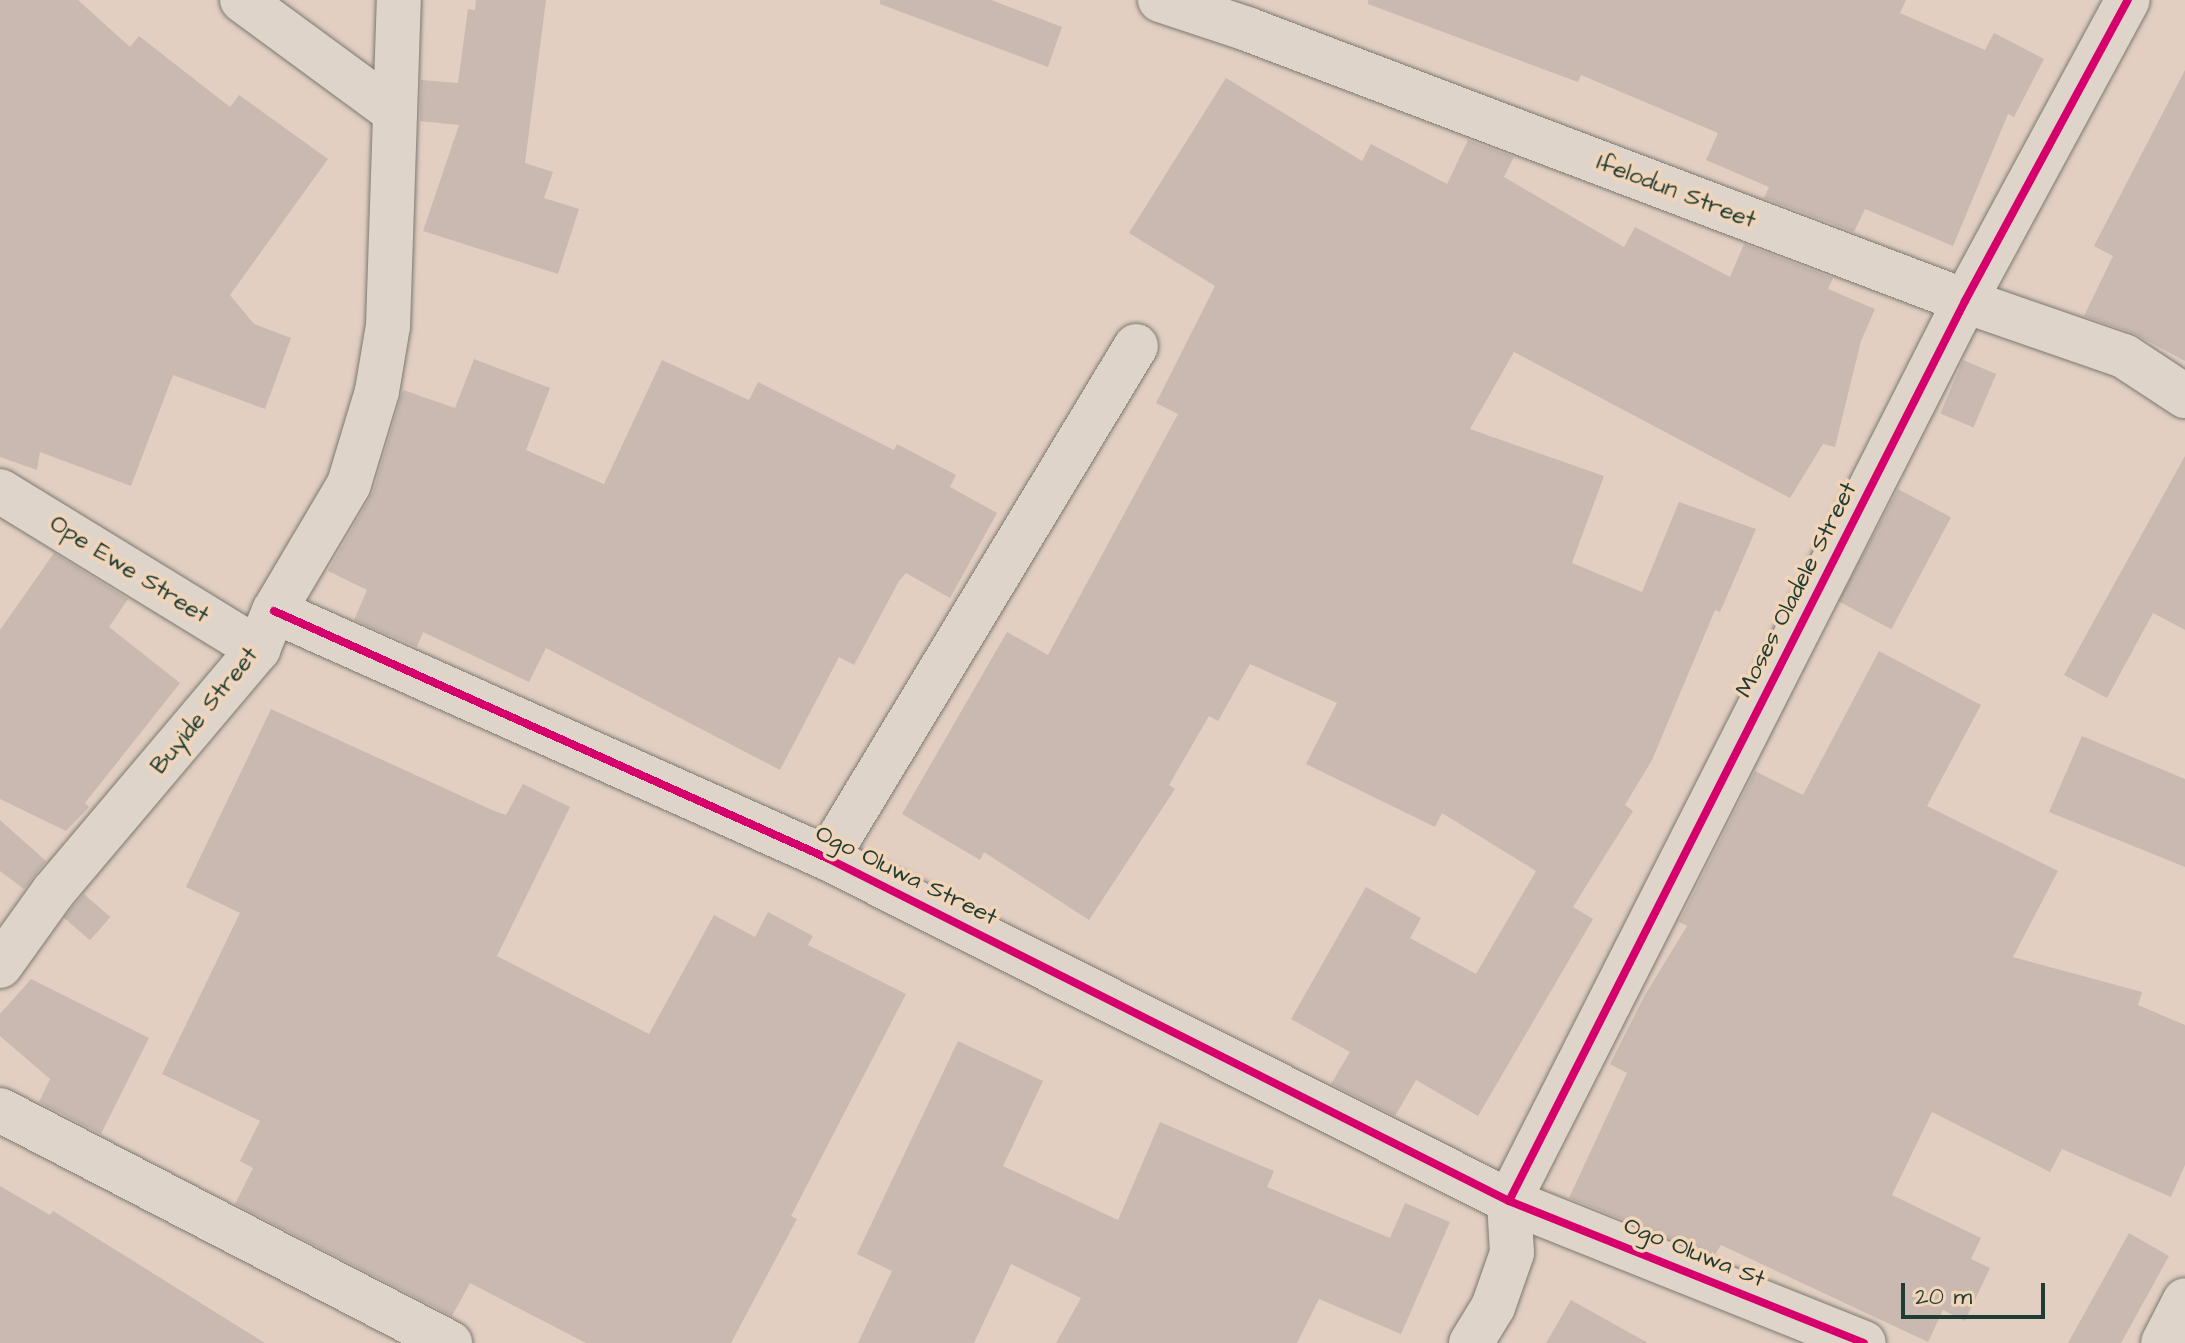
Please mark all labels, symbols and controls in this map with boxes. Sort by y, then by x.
street label: Ifelodun Street [1592,148,1760,236]
street label: Moses Oladele Street [1730,478,1864,702]
street label: Ope Ewe Street [44,509,214,631]
street label: Buyide Street [145,642,265,780]
street label: Ogo Oluwa Street [810,819,1002,933]
street label: Ogo Oluwa St [1619,1212,1769,1294]
scale bar [1905,1267,2049,1317]
text: 20 m [1915,1280,1972,1314]

